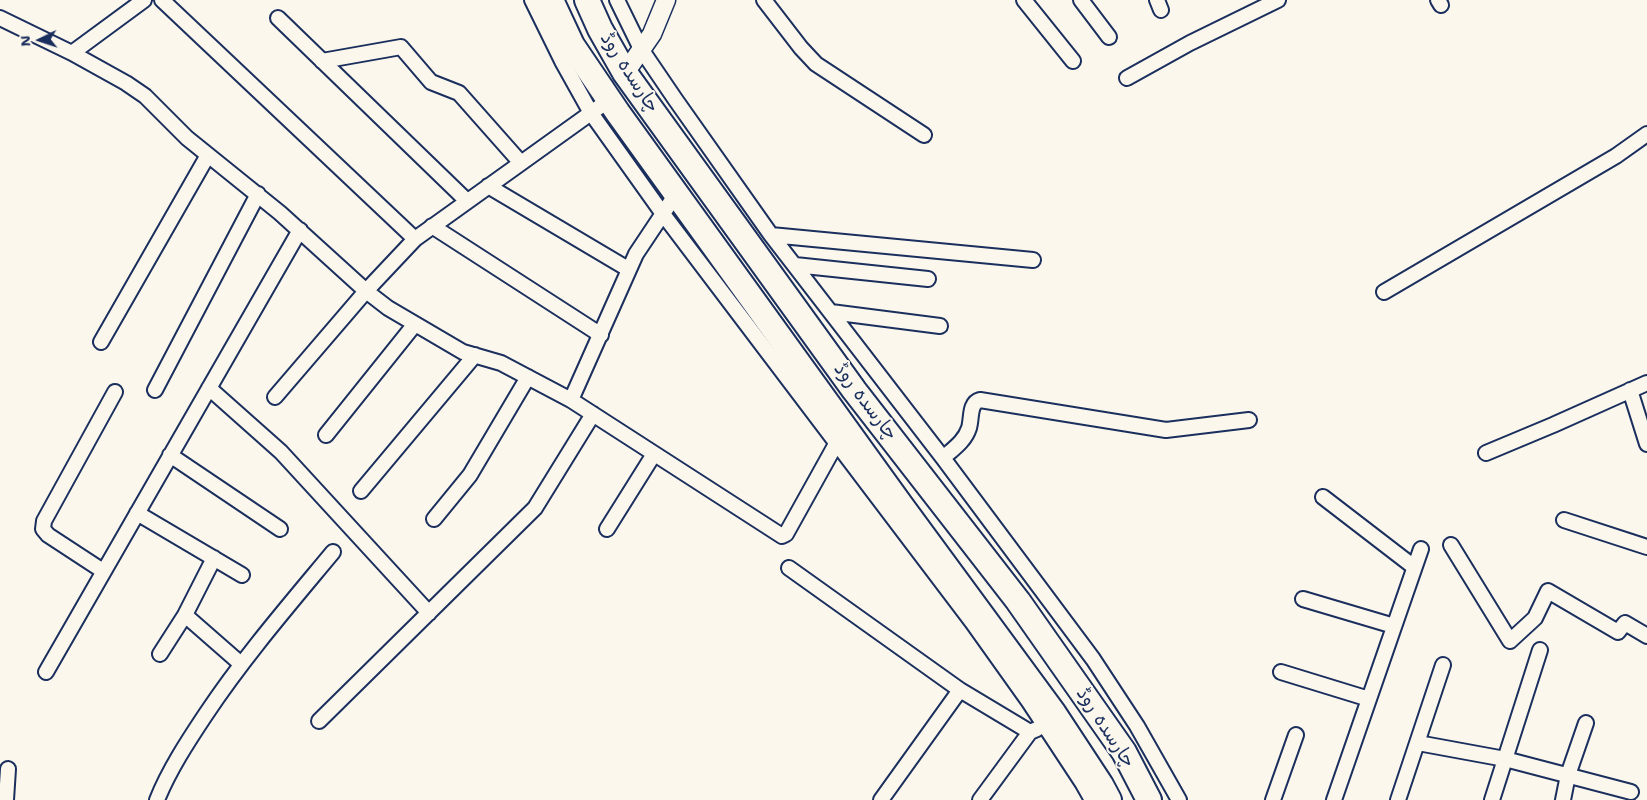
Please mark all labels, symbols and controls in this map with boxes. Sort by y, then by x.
north arrow [15,15,65,65]
street label: چارسدہ روڈ [595,29,663,117]
text: N [16,35,34,47]
street label: چارسدہ روڈ [828,359,902,445]
street label: چارسدہ روڈ [1071,684,1139,772]

